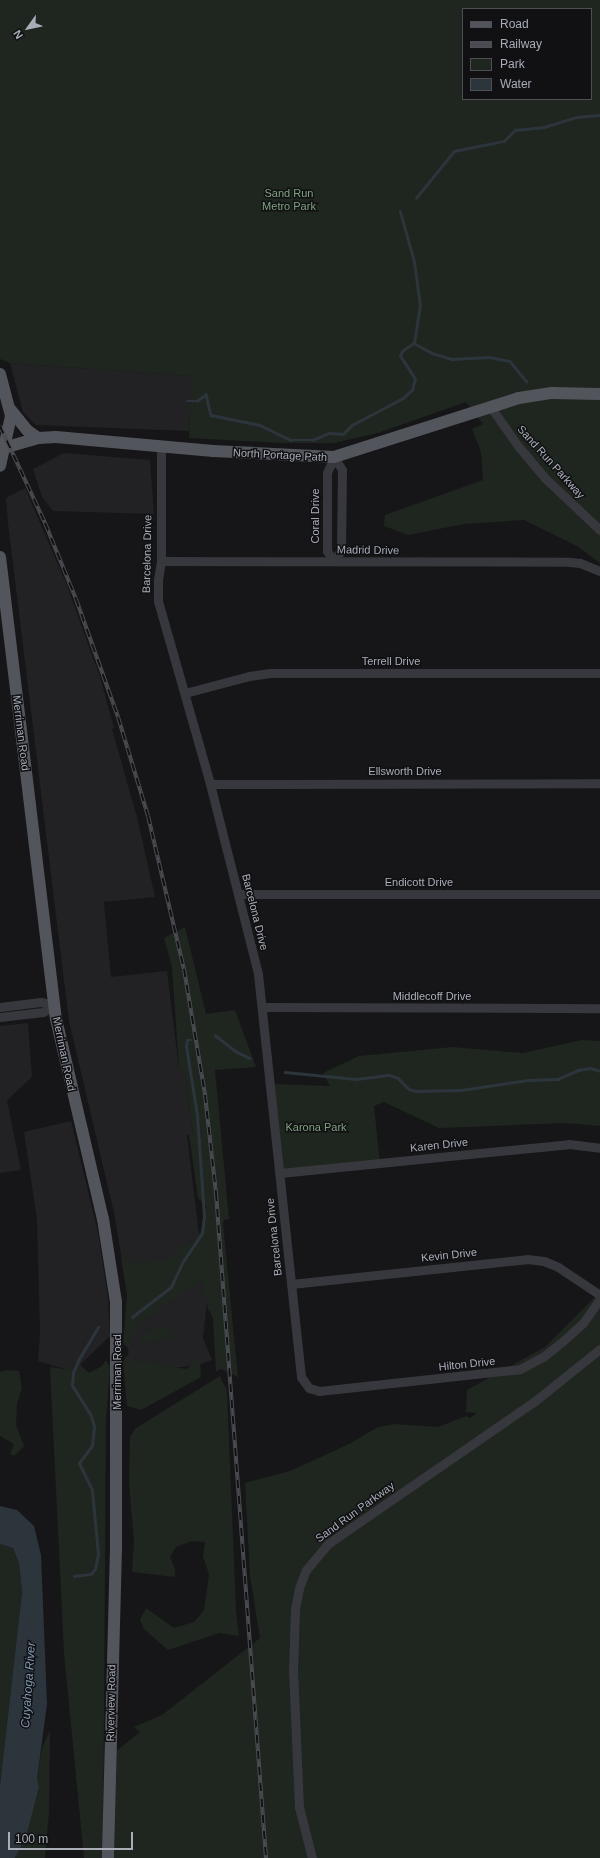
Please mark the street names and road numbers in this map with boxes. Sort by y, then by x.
street label: Sand Run Parkway [515,423,587,501]
street label: North Portage Path [233,446,327,464]
street label: Coral Drive [308,488,322,544]
street label: Barcelona Drive [140,515,154,593]
street label: Madrid Drive [337,543,399,557]
street label: Terrell Drive [362,654,420,668]
street label: Merriman Road [10,695,32,771]
street label: Ellsworth Drive [368,764,442,778]
street label: Barcelona Drive [239,872,271,952]
street label: Endicott Drive [385,875,453,889]
street label: Middlecoff Drive [393,989,471,1003]
street label: Merriman Road [50,1016,78,1092]
street label: Karen Drive [409,1135,469,1155]
street label: Barcelona Drive [263,1197,285,1277]
street label: Kevin Drive [420,1245,478,1265]
street label: Merriman Road [110,1334,124,1410]
street label: Hilton Drive [438,1354,496,1374]
street label: Sand Run Parkway [313,1479,397,1545]
street label: Riverview Road [104,1664,118,1742]

